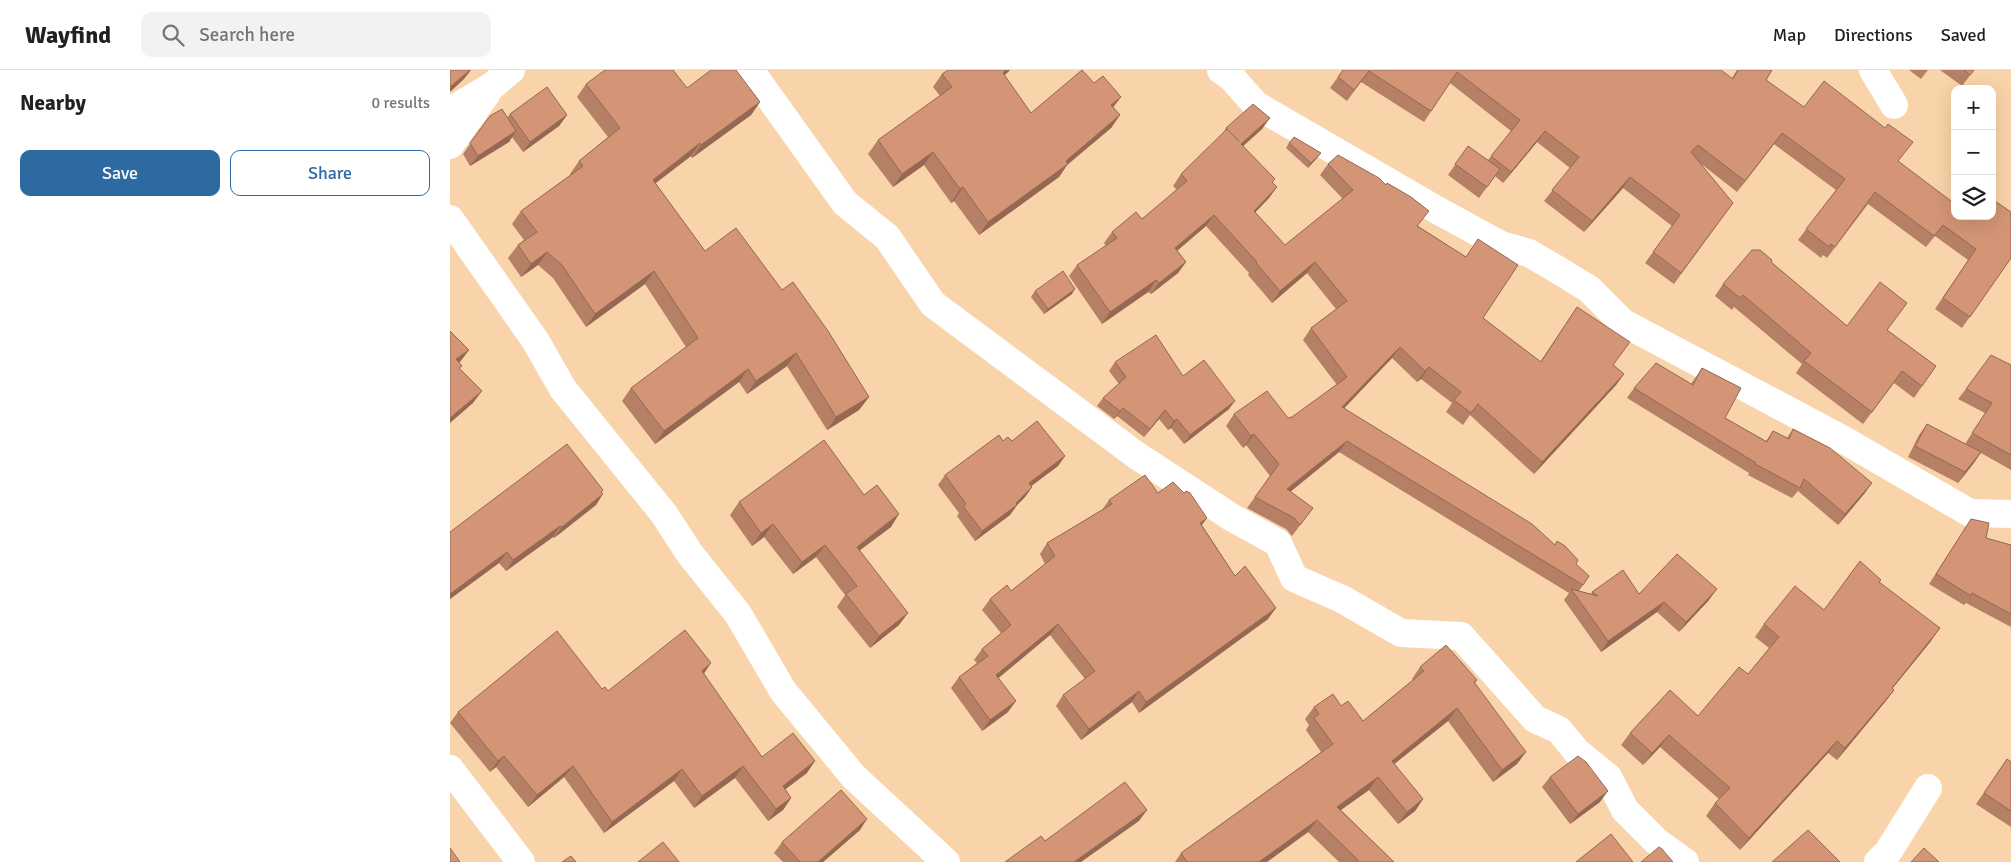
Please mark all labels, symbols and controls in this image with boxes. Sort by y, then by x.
search box [141,12,491,57]
text: Wayfind [25,20,111,50]
icon: search [159,21,187,49]
text: Search here [199,23,295,47]
text: Map [1773,24,1806,46]
text: Directions [1834,24,1913,46]
text: Saved [1941,24,1986,46]
map controls [1951,85,1996,220]
button: + [1951,85,1996,130]
text: Nearby [20,90,86,116]
text: 0 results [371,93,430,113]
button: − [1951,130,1996,175]
button: Save [20,150,220,196]
button: Share [230,150,430,196]
button: layers [1951,175,1996,220]

